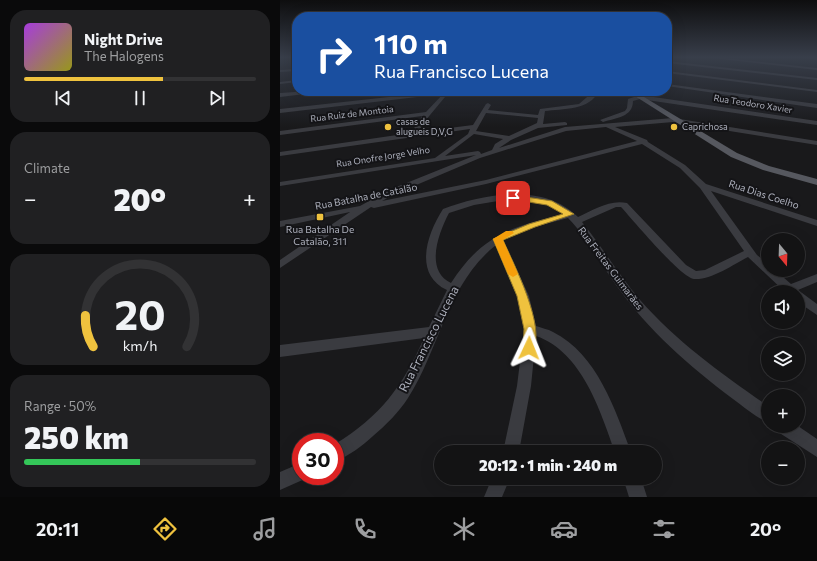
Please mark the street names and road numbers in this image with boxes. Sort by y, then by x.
street label: Rua Teodoro Xavier [713,92,794,115]
street label: Rua Ruiz de Montoia [310,103,394,124]
street label: Rua Onofre Jorge Velho [335,144,431,169]
street label: Rua Dias Coelho [727,177,801,211]
street label: Rua Batalha de Catalão [314,180,418,212]
street label: Rua Freitas Guimarães [576,224,646,312]
street label: Rua Francisco Lucena [395,283,461,394]

